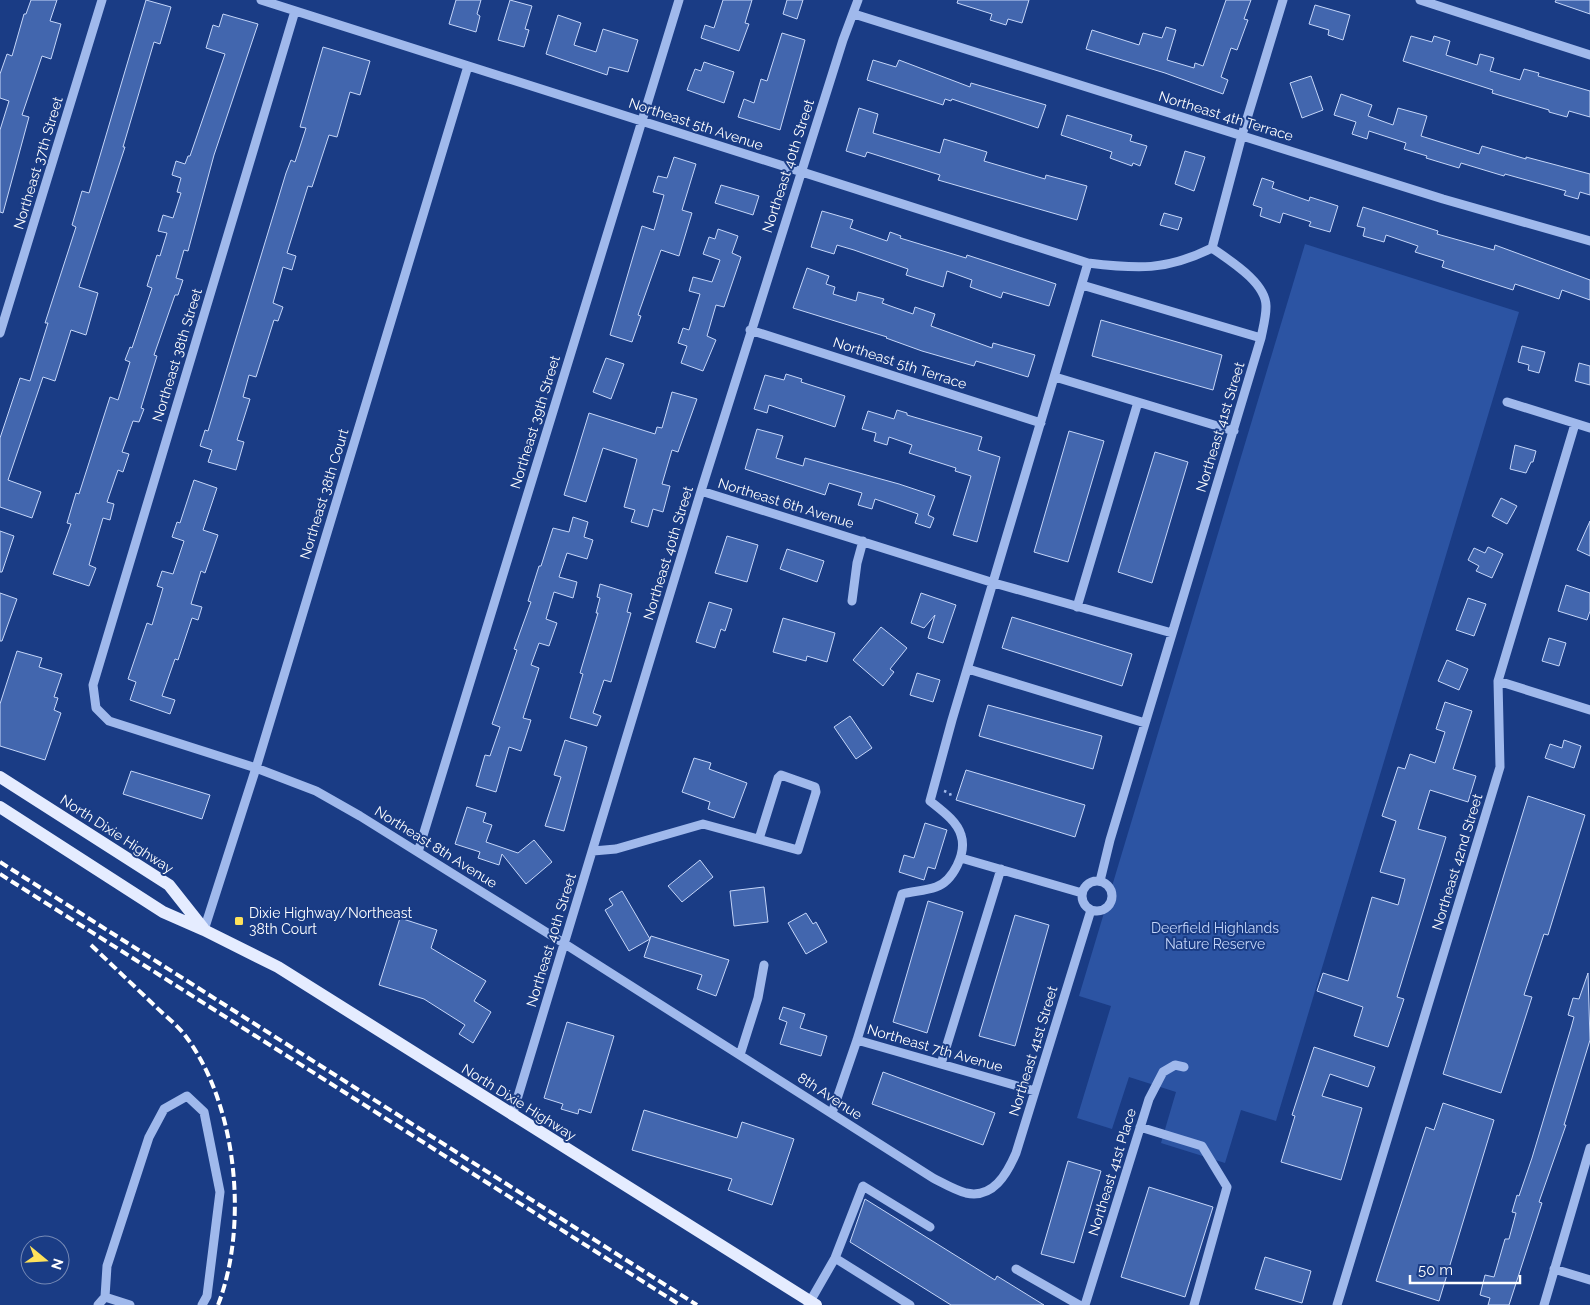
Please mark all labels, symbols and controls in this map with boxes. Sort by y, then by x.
street label: Northeast 4th Terrace [1157,88,1295,144]
street label: Northeast 37th Street [10,94,66,231]
street label: Northeast 5th Avenue [627,95,765,153]
street label: Northeast 40th Street [759,97,817,235]
street label: Northeast 38th Street [149,286,205,424]
street label: Northeast 5th Terrace [831,334,969,392]
street label: Northeast 39th Street [507,353,563,491]
street label: Northeast 41st Street [1193,360,1247,494]
street label: Northeast 38th Court [297,426,352,561]
street label: Northeast 6th Avenue [716,475,856,531]
street label: Northeast 40th Street [640,484,696,622]
street label: North Dixie Highway [57,791,177,877]
street label: Northeast 42nd Street [1429,792,1485,932]
street label: Northeast 8th Avenue [372,803,500,891]
street label: Northeast 40th Street [523,871,579,1009]
place label: Dixie Highway/Northeast 38th Court [249,905,412,937]
marker: Dixie Highway/Northeast 38th Court [233,915,245,927]
park label: Deerfield Highlands Nature Reserve [1151,920,1279,952]
street label: Northeast 41st Street [1006,984,1060,1118]
street label: Northeast 7th Avenue [865,1021,1005,1075]
street label: North Dixie Highway [459,1060,579,1144]
street label: 8th Avenue [795,1069,865,1123]
street label: Northeast 41st Place [1085,1106,1139,1238]
north arrow [20,1235,70,1285]
scale bar [1410,1252,1520,1284]
text: N [48,1256,67,1272]
text: 50 m [1418,1261,1453,1279]

